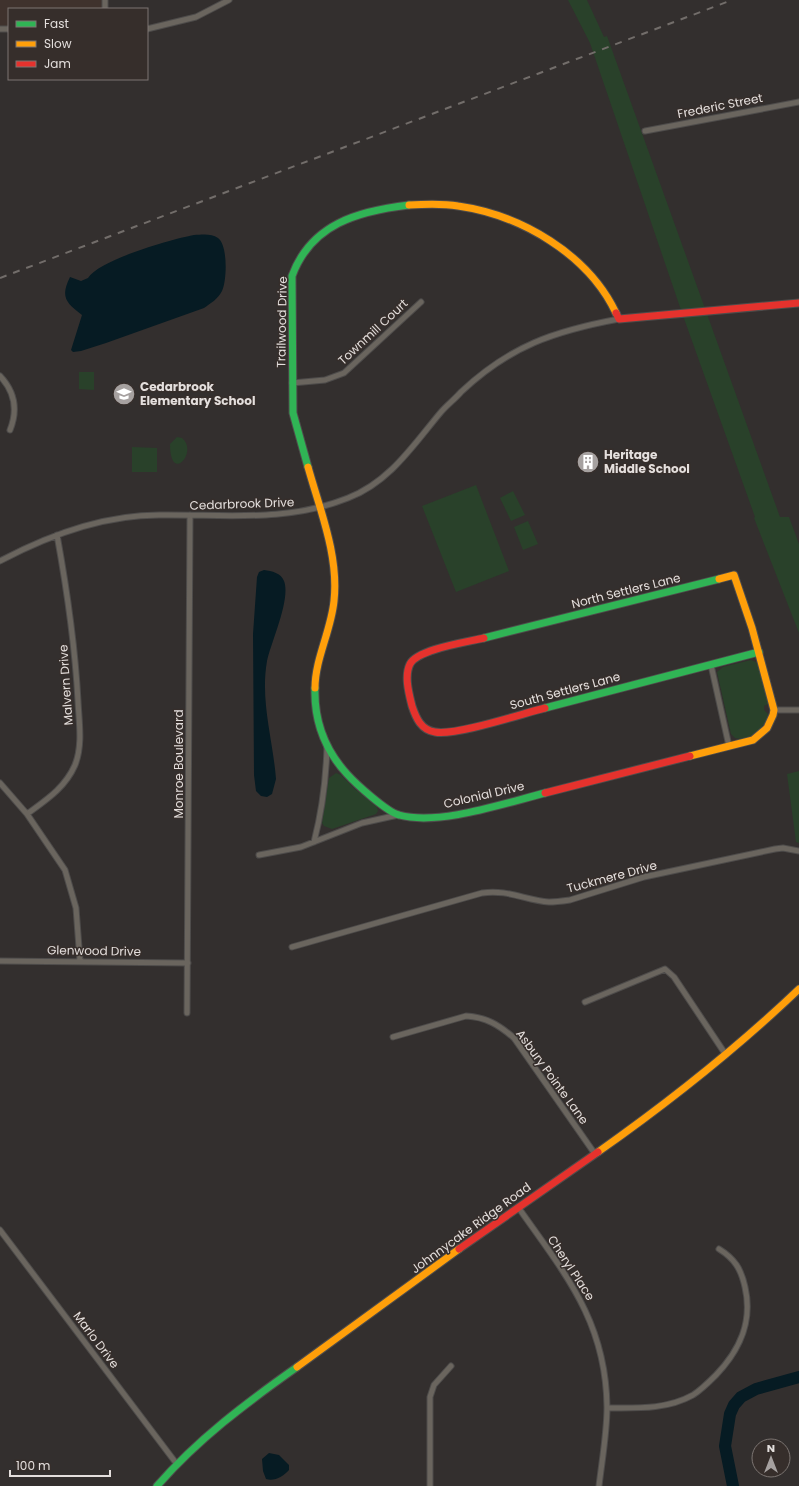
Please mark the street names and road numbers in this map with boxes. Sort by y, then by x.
street label: Frederic Street [676,89,764,122]
street label: Trailwood Drive [272,276,291,368]
street label: Townmill Court [334,295,411,368]
street label: Cedarbrook Drive [189,493,295,514]
street label: North Settlers Lane [570,569,682,612]
street label: Malvern Drive [54,644,77,726]
street label: South Settlers Lane [508,668,622,713]
street label: Monroe Boulevard [170,709,187,819]
street label: Colonial Drive [442,777,526,812]
street label: Tuckmere Drive [565,856,659,897]
street label: Glenwood Drive [47,941,141,960]
street label: Asbury Pointe Lane [512,1026,593,1128]
street label: Johnnycake Ridge Road [407,1178,534,1277]
street label: Cheryl Place [544,1232,599,1304]
street label: Marlo Drive [69,1308,123,1372]

